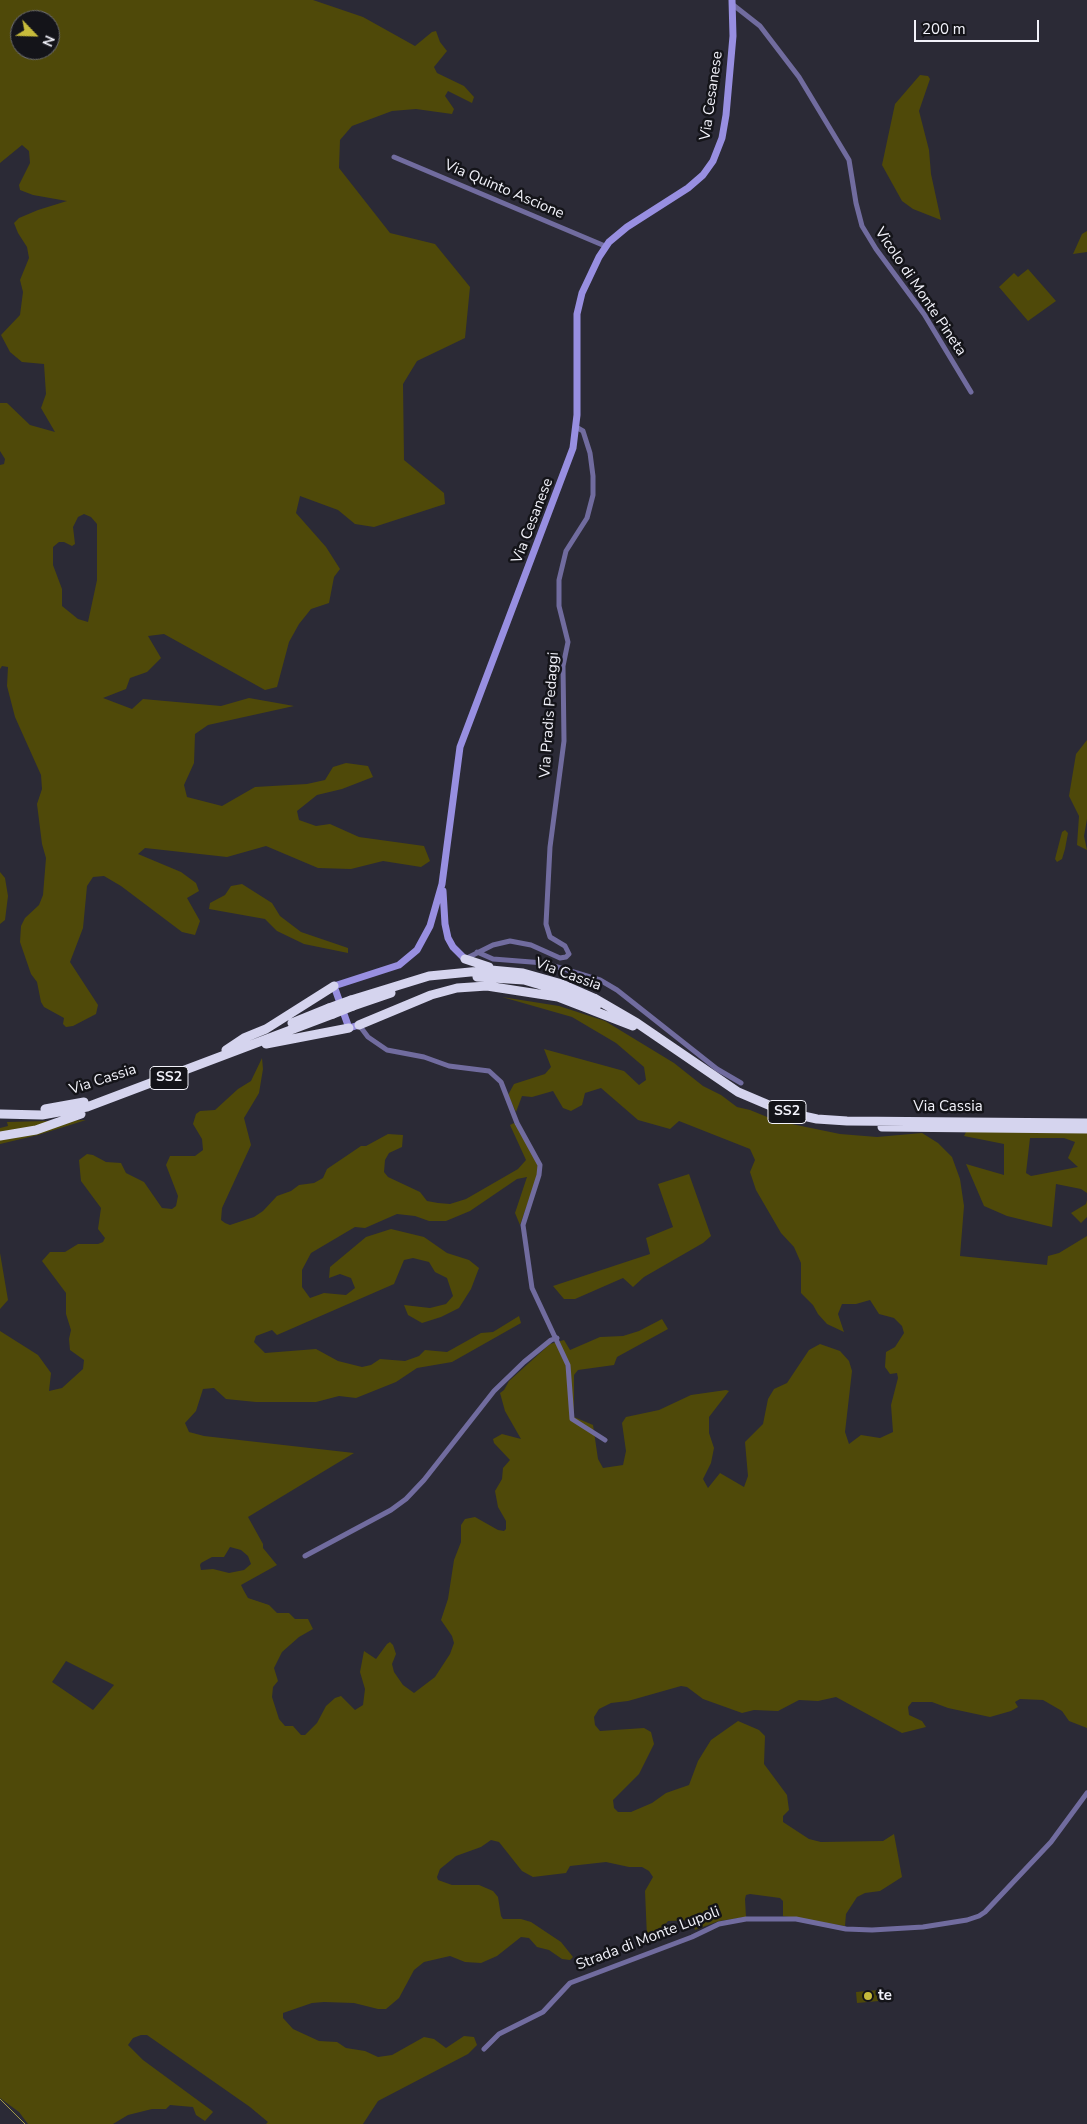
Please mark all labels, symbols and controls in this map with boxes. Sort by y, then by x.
north arrow [10,10,60,60]
scale bar [917,10,1042,42]
text: 200 m [922,19,966,39]
text: N [37,32,59,50]
street label: Via Cesanese [697,50,727,142]
street label: Via Quinto Ascione [441,157,567,223]
street label: Vicolo di Monte Pineta [870,224,970,360]
street label: Via Cesanese [508,476,558,566]
street label: Via Pradis Pedaggi [537,651,563,779]
street label: Via Cassia [532,955,604,995]
street label: Via Cassia [67,1061,139,1099]
road number: SS2 [150,1066,188,1090]
street label: Via Cassia [913,1098,983,1116]
road number: SS2 [768,1100,806,1124]
street label: Strada di Monte Lupoli [574,1903,722,1975]
place label: te [878,1987,892,2005]
marker: te [862,1990,874,2002]

